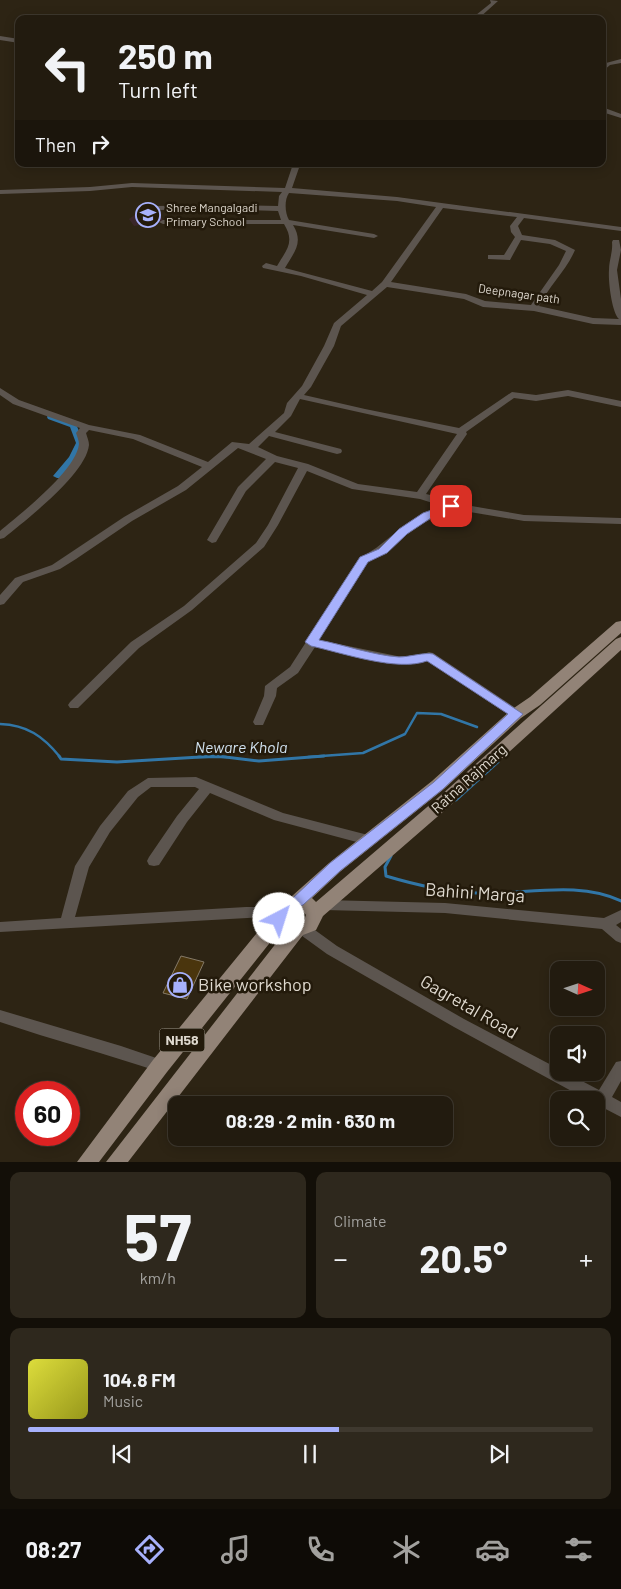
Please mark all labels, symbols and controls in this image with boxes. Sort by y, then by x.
text: 250 m [118,34,213,76]
icon: left [35,35,100,100]
text: Turn left [118,76,198,102]
icon: right [86,130,114,158]
text: Then [35,133,76,156]
place label: Shree Mangalgadi Primary School [166,200,258,228]
school or university icon: Shree Mangalgadi Primary School [135,202,161,228]
street label: Deepnagar path [477,280,561,306]
pin [430,485,472,527]
icon: arrive [437,492,465,520]
water label: Neware Khola [194,737,288,756]
street label: Ratna Rajmarg [427,740,510,817]
street label: Bahini Marga [425,878,526,906]
position arrow [252,892,304,944]
north arrow [550,961,605,1016]
map controls [550,961,605,1146]
street label: Gagretal Road [417,969,522,1043]
shop icon: Bike workshop [167,972,193,998]
place label: Bike workshop [198,973,312,995]
button: sound [550,1026,605,1081]
road number: NH58 [160,1028,204,1052]
speed limit sign: 60 [15,1081,80,1146]
button: search [550,1091,605,1146]
text: 08:29 · 2 min · 630 m [226,1109,395,1132]
text: 57 [124,1196,191,1274]
text: Climate [334,1211,386,1230]
text: 20.5° [419,1235,507,1281]
text: − [334,1241,348,1275]
text: + [579,1241,593,1275]
text: km/h [140,1268,176,1287]
text: 104.8 FM [103,1368,176,1391]
text: Music [103,1391,143,1410]
icon: previous [108,1440,136,1468]
icon: pause [296,1440,324,1468]
icon: next [485,1440,513,1468]
icon: directions [132,1532,167,1567]
icon: music [218,1532,253,1567]
icon: phone [303,1532,338,1567]
icon: climate [389,1532,424,1567]
icon: car [475,1532,510,1567]
icon: filters [561,1532,596,1567]
text: 08:27 [25,1536,81,1562]

